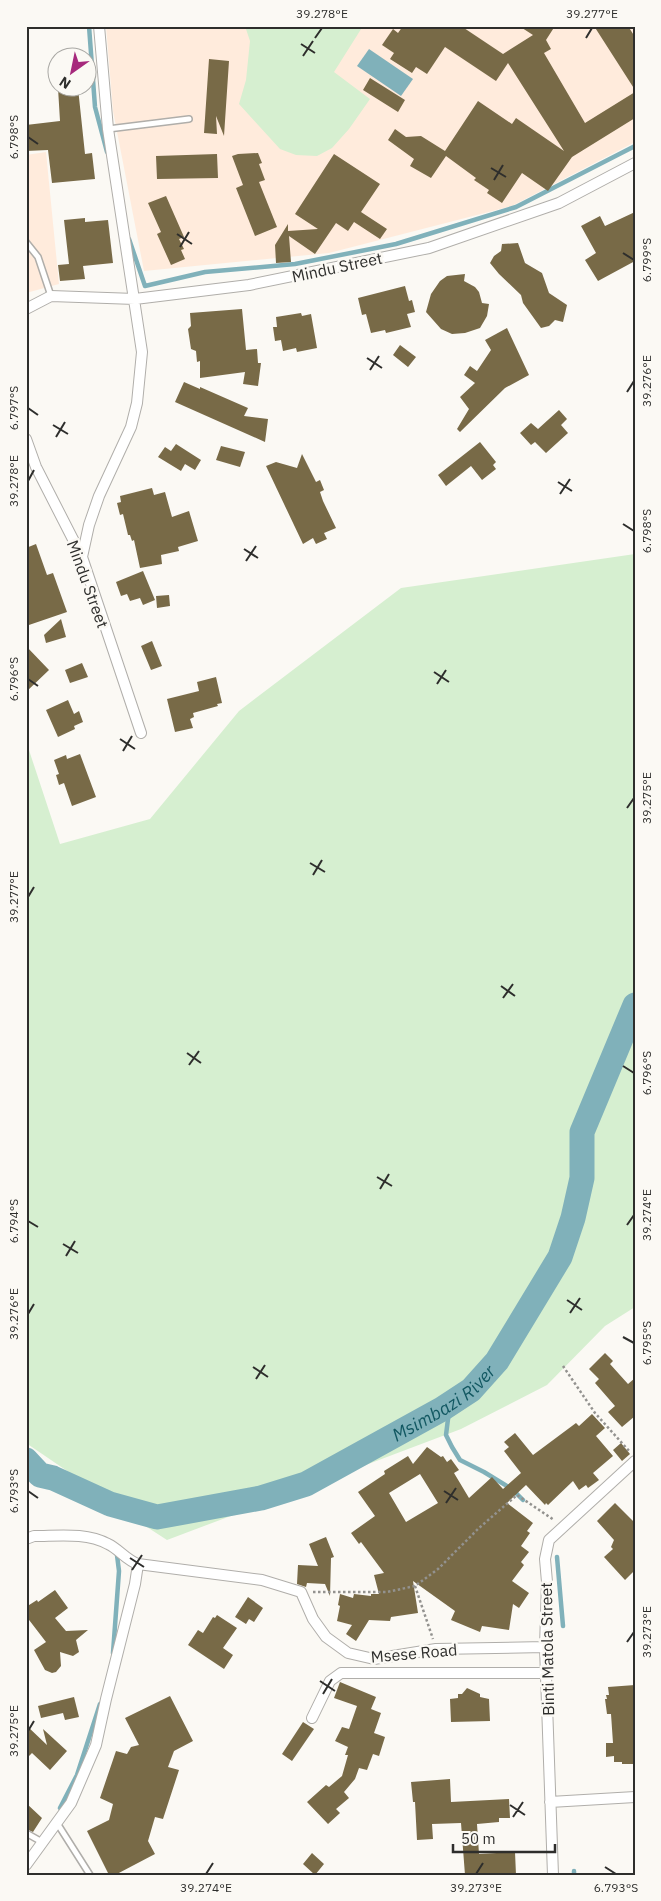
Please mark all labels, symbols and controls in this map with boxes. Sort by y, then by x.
text: 39.278°E [296,6,348,21]
text: 39.277°E [566,6,618,21]
north arrow [48,48,98,98]
text: N [56,73,74,93]
text: 6.798°S [6,115,21,159]
text: 6.799°S [639,238,654,282]
street label: Mindu Street [290,248,384,286]
text: 39.276°E [639,355,654,407]
text: 6.797°S [6,386,21,430]
text: 39.278°E [6,455,21,507]
text: 6.798°S [639,509,654,553]
street label: Mindu Street [63,537,113,631]
text: 6.796°S [6,657,21,701]
text: 39.275°E [639,772,654,824]
text: 39.277°E [6,871,21,923]
text: 6.796°S [639,1051,654,1095]
text: 39.274°E [639,1189,654,1241]
text: 6.794°S [6,1199,21,1243]
text: 39.276°E [6,1288,21,1340]
text: 6.795°S [639,1321,654,1365]
water label: Msimbazi River [387,1359,500,1446]
text: 6.793°S [6,1469,21,1513]
street label: Binti Matola Street [536,1582,558,1716]
text: 39.273°E [639,1606,654,1658]
street label: Msese Road [370,1639,458,1667]
text: 39.275°E [6,1705,21,1757]
scale bar [453,1821,556,1853]
text: 50 m [461,1829,496,1848]
text: 39.274°E [180,1880,232,1895]
text: 39.273°E [450,1880,502,1895]
text: 6.793°S [594,1880,638,1895]

